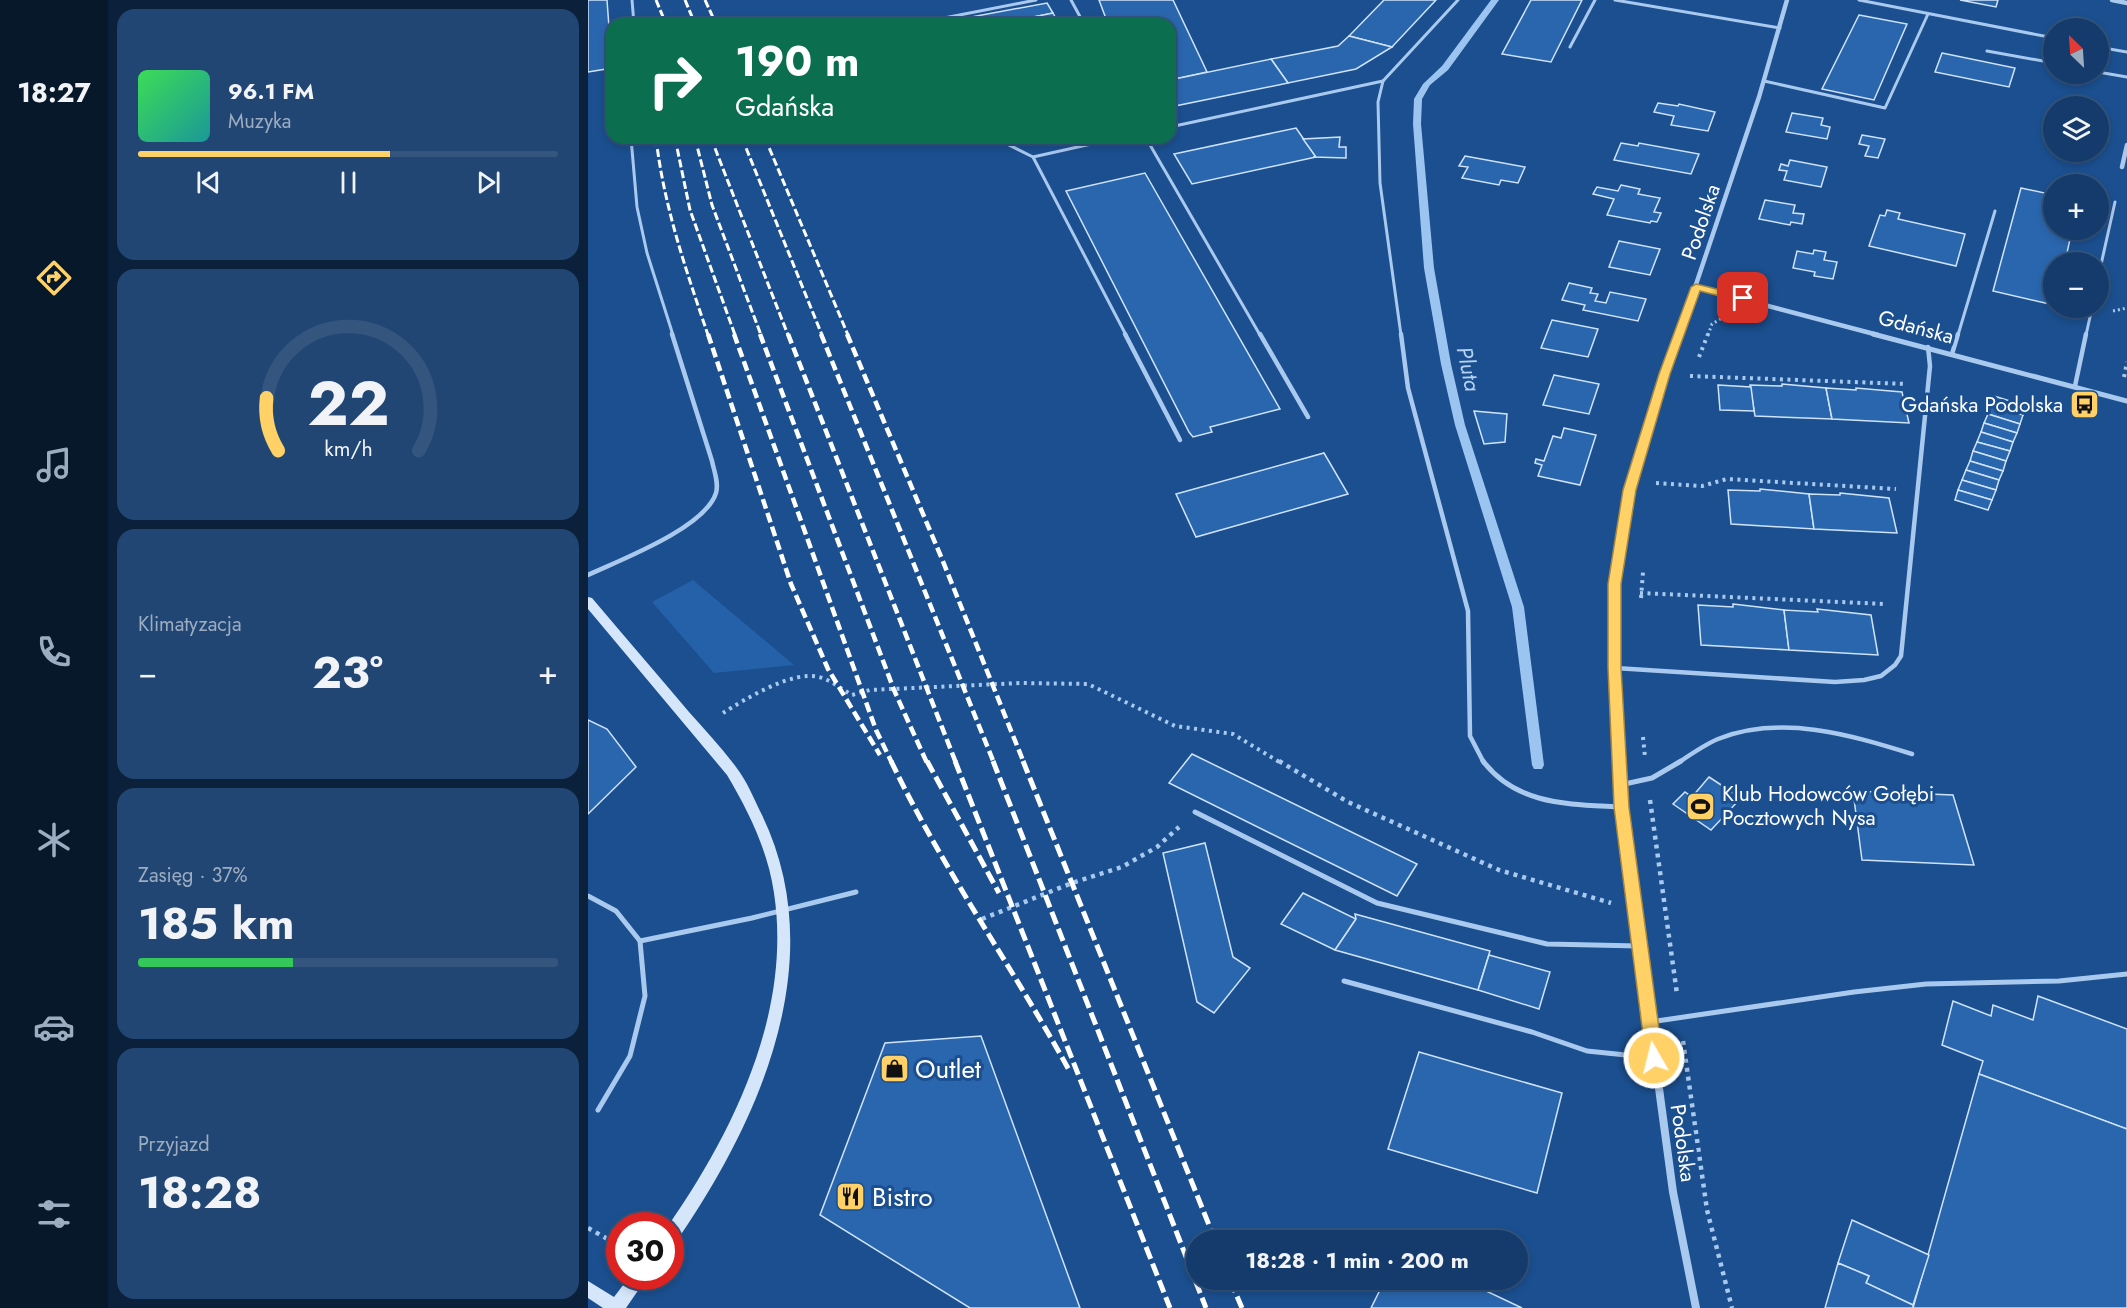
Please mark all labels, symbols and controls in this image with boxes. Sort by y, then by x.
north arrow [2043,18,2109,84]
map controls [2043,18,2109,318]
text: 190 m [735,31,859,92]
icon: right [636,42,714,120]
text: 18:27 [17,73,91,112]
text: 96.1 FM [228,75,314,107]
text: Gdańska [735,87,834,126]
button: layers [2043,96,2109,162]
text: Muzyka [228,107,291,136]
icon: previous [192,166,225,199]
icon: pause [332,166,365,199]
icon: next [472,166,505,199]
button: + [2043,174,2109,240]
street label: Podolska [1674,180,1728,264]
button: − [2043,252,2109,318]
icon: directions [33,257,75,299]
pin [1717,272,1768,323]
icon: arrive [1726,281,1759,314]
street label: Gdańska [1875,303,1957,351]
water label: Pluta [1449,344,1489,394]
text: 22 [307,358,389,448]
bus stop icon: Gdańska Podolska [2068,389,2100,421]
place label: Gdańska Podolska [1901,390,2063,420]
text: km/h [324,434,372,465]
icon: music [33,444,75,486]
text: Klimatyzacja [138,610,242,639]
icon: phone [33,631,75,673]
text: 23° [312,640,383,705]
text: − [138,649,157,696]
text: + [538,649,558,696]
place label: Klub Hodowców Gołębi Pocztowych Nysa [1722,779,1934,833]
sports icon: Klub Hodowców Gołębi Pocztowych Nysa [1685,790,1717,822]
icon: climate [33,819,75,861]
text: Zasięg · 37% [138,861,248,890]
text: 185 km [138,891,295,956]
icon: car [33,1006,75,1048]
position arrow [1622,1026,1686,1090]
place label: Outlet [915,1050,982,1088]
shop icon: Outlet [878,1053,910,1085]
street label: Podolska [1663,1102,1703,1184]
text: Przyjazd [138,1130,210,1159]
text: 18:28 [138,1160,261,1225]
place label: Bistro [872,1178,933,1216]
restaurant icon: Bistro [835,1181,867,1213]
icon: filters [33,1193,75,1235]
speed limit sign: 30 [606,1212,684,1290]
text: 18:28 · 1 min · 200 m [1245,1244,1469,1276]

